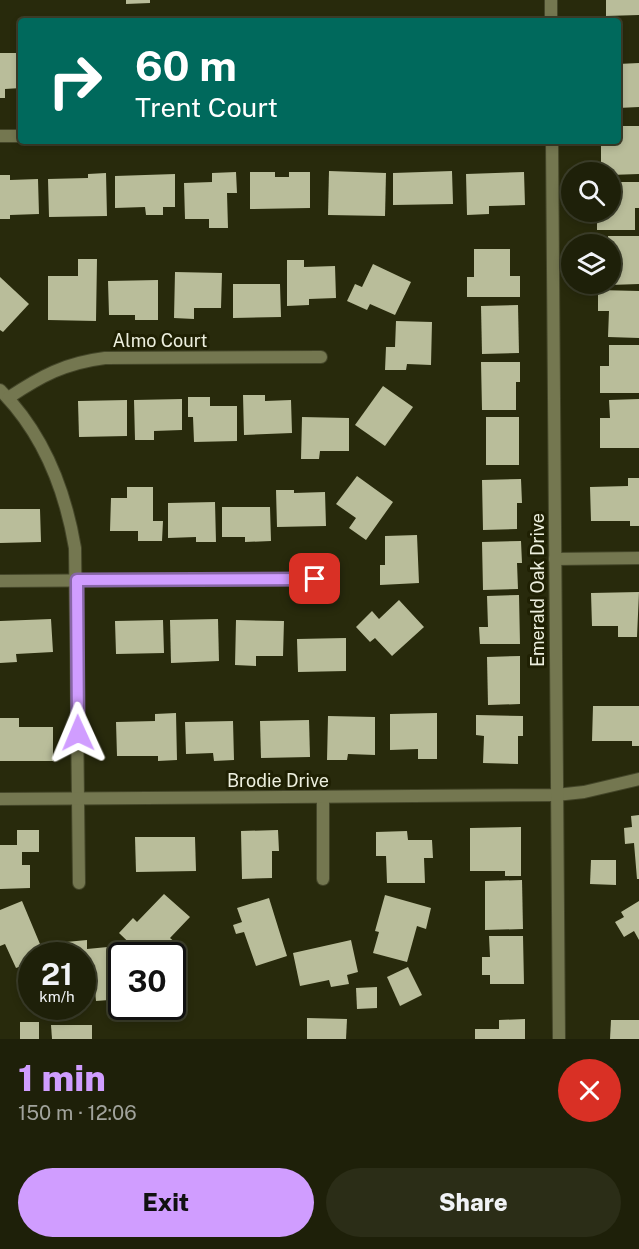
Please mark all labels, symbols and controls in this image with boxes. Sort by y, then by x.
text: 60 m [135,41,237,90]
icon: right [36,42,114,120]
text: Trent Court [135,91,278,123]
map controls [561,162,621,294]
button: search [561,162,621,222]
button: layers [561,234,621,294]
street label: Almo Court [112,330,208,351]
street label: Emerald Oak Drive [527,513,548,667]
pin [289,553,340,604]
icon: arrive [298,562,331,595]
position arrow [46,701,110,765]
street label: Brodie Drive [227,770,329,791]
speed limit sign: 30 [108,942,186,1020]
text: 21 [41,956,73,992]
text: km/h [39,988,75,1005]
text: 1 min [18,1057,106,1099]
button: close [558,1059,621,1122]
text: 150 m · 12:06 [18,1101,137,1125]
button: Exit [18,1168,314,1237]
button: Share [326,1168,621,1237]

